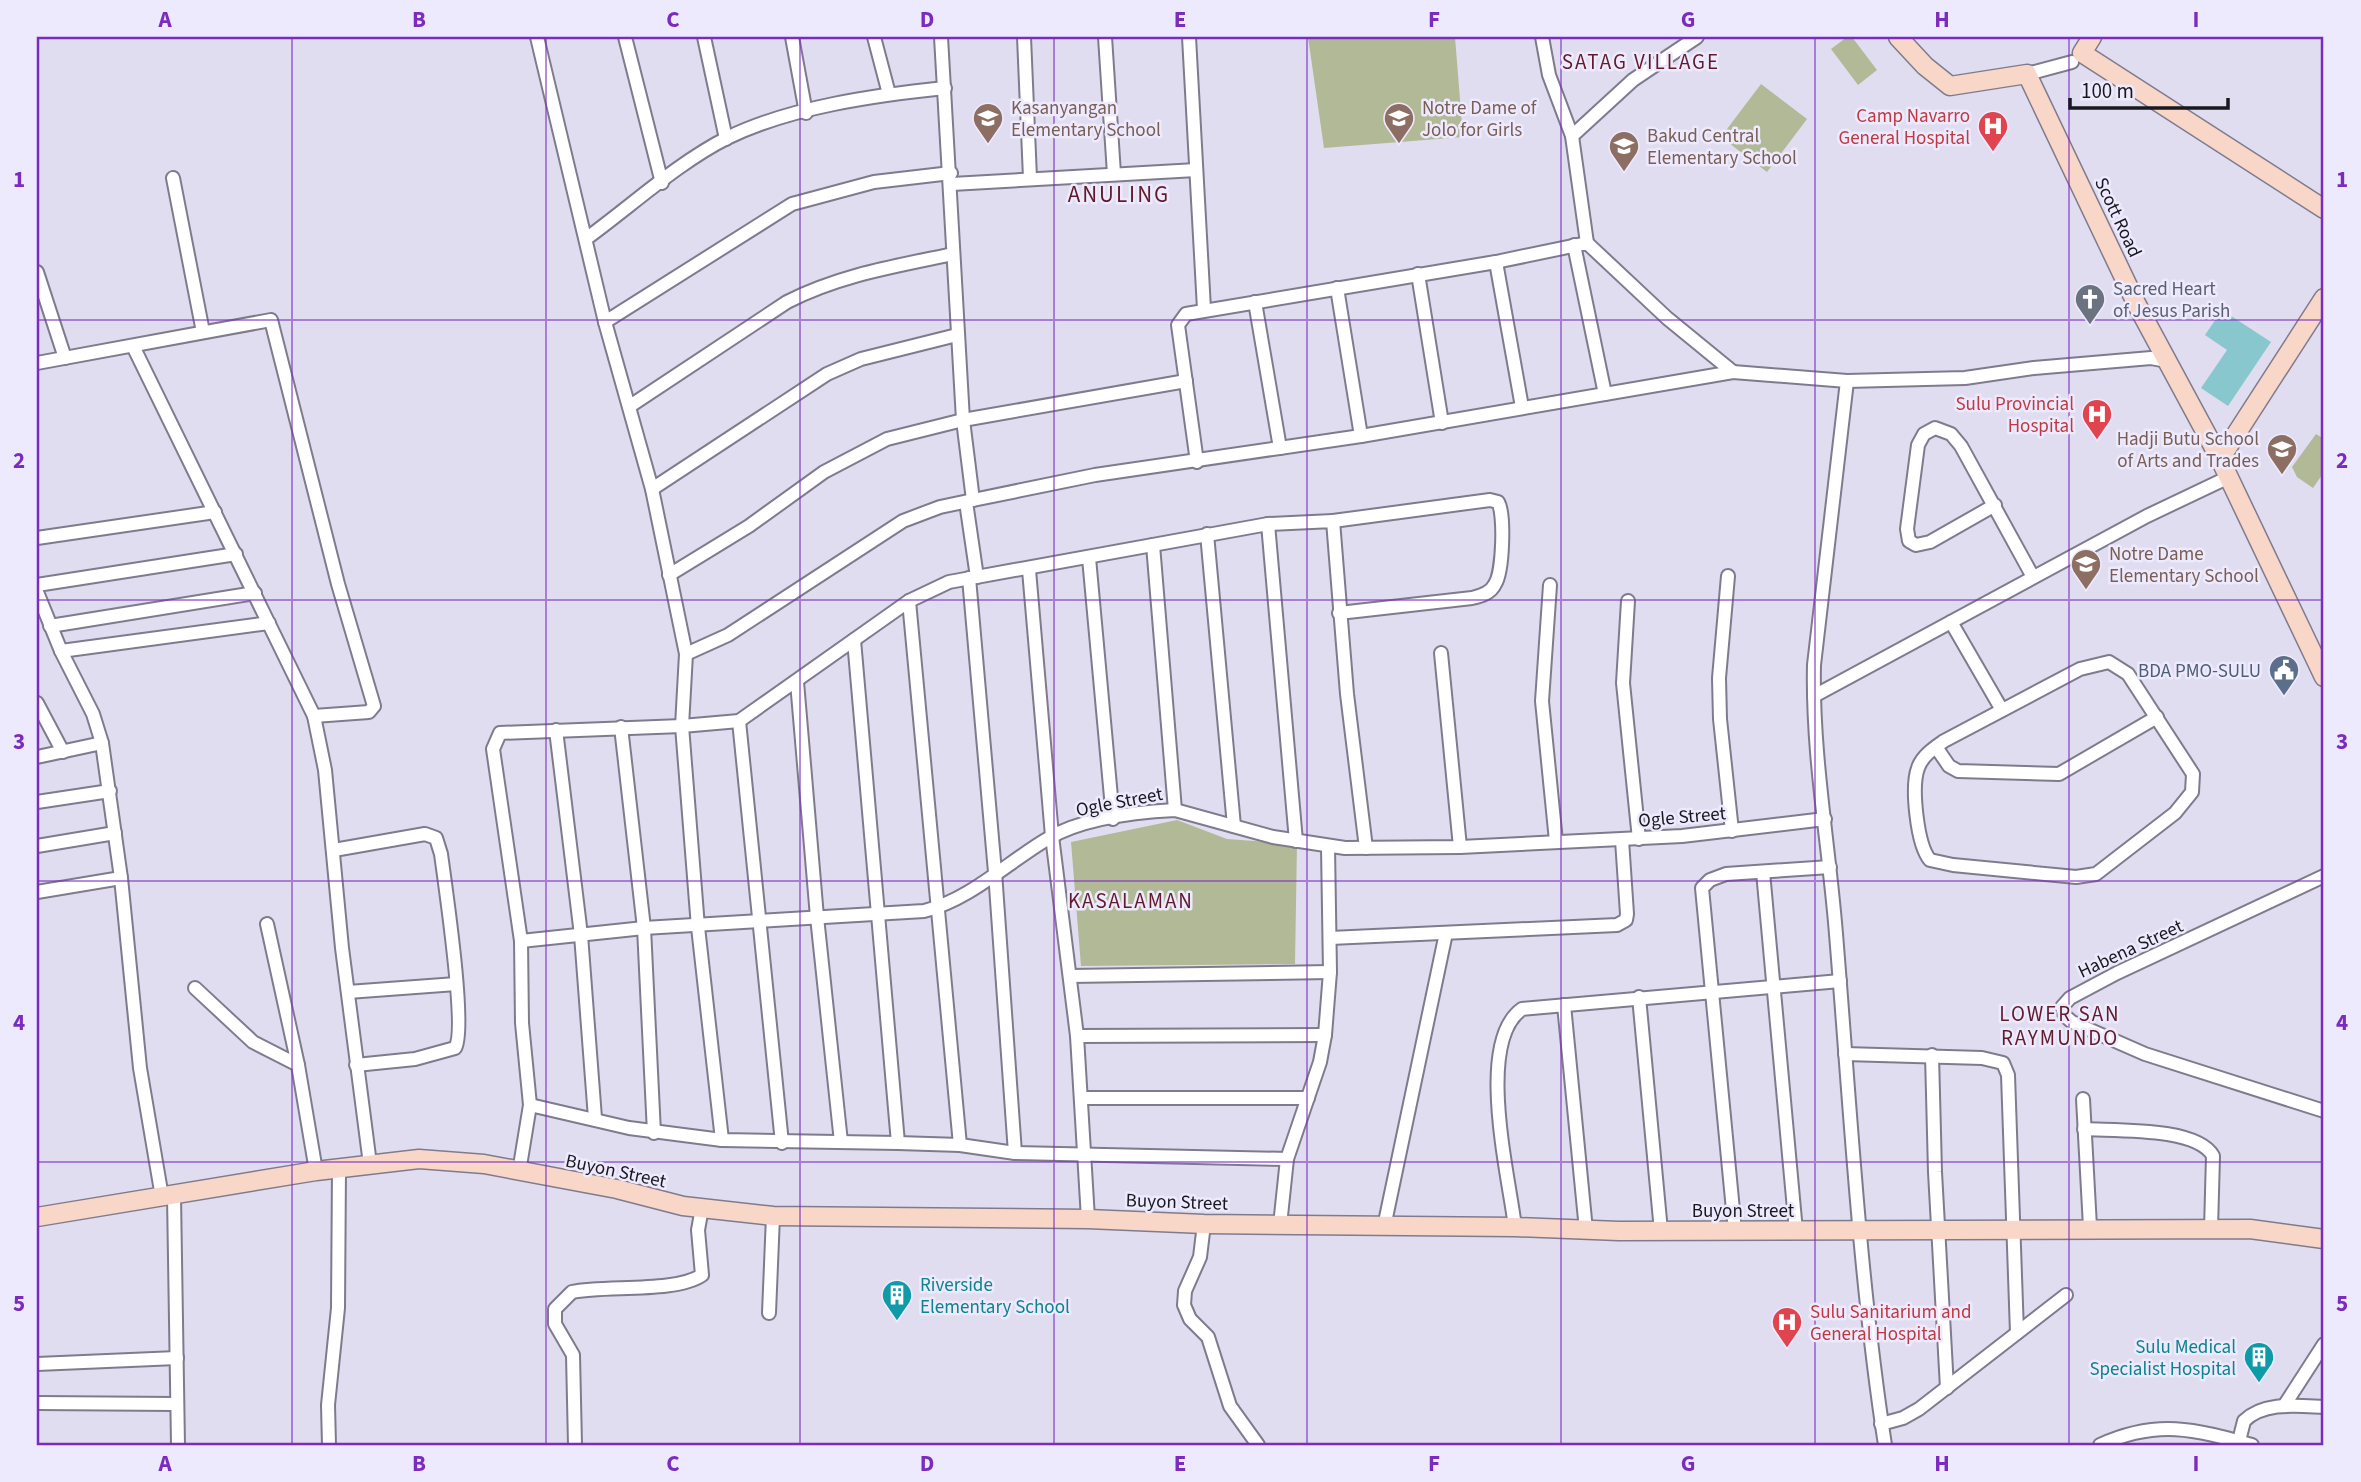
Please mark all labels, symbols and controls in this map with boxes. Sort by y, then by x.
text: A [157,3,172,36]
text: B [412,3,426,36]
text: C [666,3,680,36]
text: D [920,3,934,36]
text: E [1174,3,1186,36]
text: F [1428,3,1440,36]
text: G [1681,3,1695,36]
text: H [1934,3,1950,36]
text: I [2193,3,2199,36]
district label: SATAG VILLAGE [1562,47,1720,77]
scale bar [2070,66,2228,110]
text: 100 m [2081,76,2134,106]
place label: Kasanyangan Elementary School [1011,95,1161,144]
place label: Notre Dame of Jolo for Girls [1422,95,1538,144]
school or university icon: Kasanyangan Elementary School [971,101,1005,145]
school or university icon: Notre Dame of Jolo for Girls [1382,101,1416,145]
place label: Camp Navarro General Hospital [1838,103,1970,152]
hospital icon: Camp Navarro General Hospital [1976,109,2010,153]
place label: Bakud Central Elementary School [1647,123,1797,172]
school or university icon: Bakud Central Elementary School [1607,129,1641,173]
text: 1 [13,163,25,196]
text: 1 [2336,163,2348,196]
street label: Scott Road [2087,173,2148,262]
district label: ANULING [1068,178,1170,211]
place label: Sacred Heart of Jesus Parish [2113,276,2230,325]
church icon: Sacred Heart of Jesus Parish [2073,282,2107,326]
place label: Sulu Provincial Hospital [1955,391,2074,440]
hospital icon: Sulu Provincial Hospital [2080,397,2114,441]
place label: Hadji Butu School of Arts and Trades [2117,426,2259,475]
school or university icon: Hadji Butu School of Arts and Trades [2265,432,2299,476]
text: 2 [13,444,25,477]
text: 2 [2336,444,2348,477]
place label: Notre Dame Elementary School [2109,541,2259,590]
school or university icon: Notre Dame Elementary School [2069,547,2103,591]
public building icon: BDA PMO-SULU [2267,653,2301,697]
place label: BDA PMO-SULU [2138,658,2261,685]
text: 3 [13,725,25,758]
text: 3 [2336,725,2348,758]
street label: Ogle Street [1074,781,1166,824]
street label: Ogle Street [1637,800,1728,835]
district label: KASALAMAN [1068,886,1194,916]
street label: Habena Street [2074,913,2188,986]
district label: LOWER SAN RAYMUNDO [1999,999,2121,1053]
text: 4 [13,1006,25,1039]
text: 4 [2336,1006,2348,1039]
street label: Buyon Street [563,1148,669,1195]
street label: Buyon Street [1125,1187,1229,1218]
street label: Buyon Street [1692,1198,1795,1225]
place label: Riverside Elementary School [920,1272,1070,1321]
building icon: Riverside Elementary School [880,1278,914,1322]
text: 5 [13,1287,25,1320]
text: 5 [2336,1287,2348,1320]
place label: Sulu Sanitarium and General Hospital [1810,1299,1972,1348]
hospital icon: Sulu Sanitarium and General Hospital [1770,1305,1804,1349]
place label: Sulu Medical Specialist Hospital [2089,1334,2236,1383]
building icon: Sulu Medical Specialist Hospital [2242,1340,2276,1384]
text: A [157,1447,172,1480]
text: B [412,1447,426,1480]
text: C [666,1447,680,1480]
text: D [920,1447,934,1480]
text: E [1174,1447,1186,1480]
text: F [1428,1447,1440,1480]
text: G [1681,1447,1695,1480]
text: H [1934,1447,1950,1480]
text: I [2193,1447,2199,1480]

